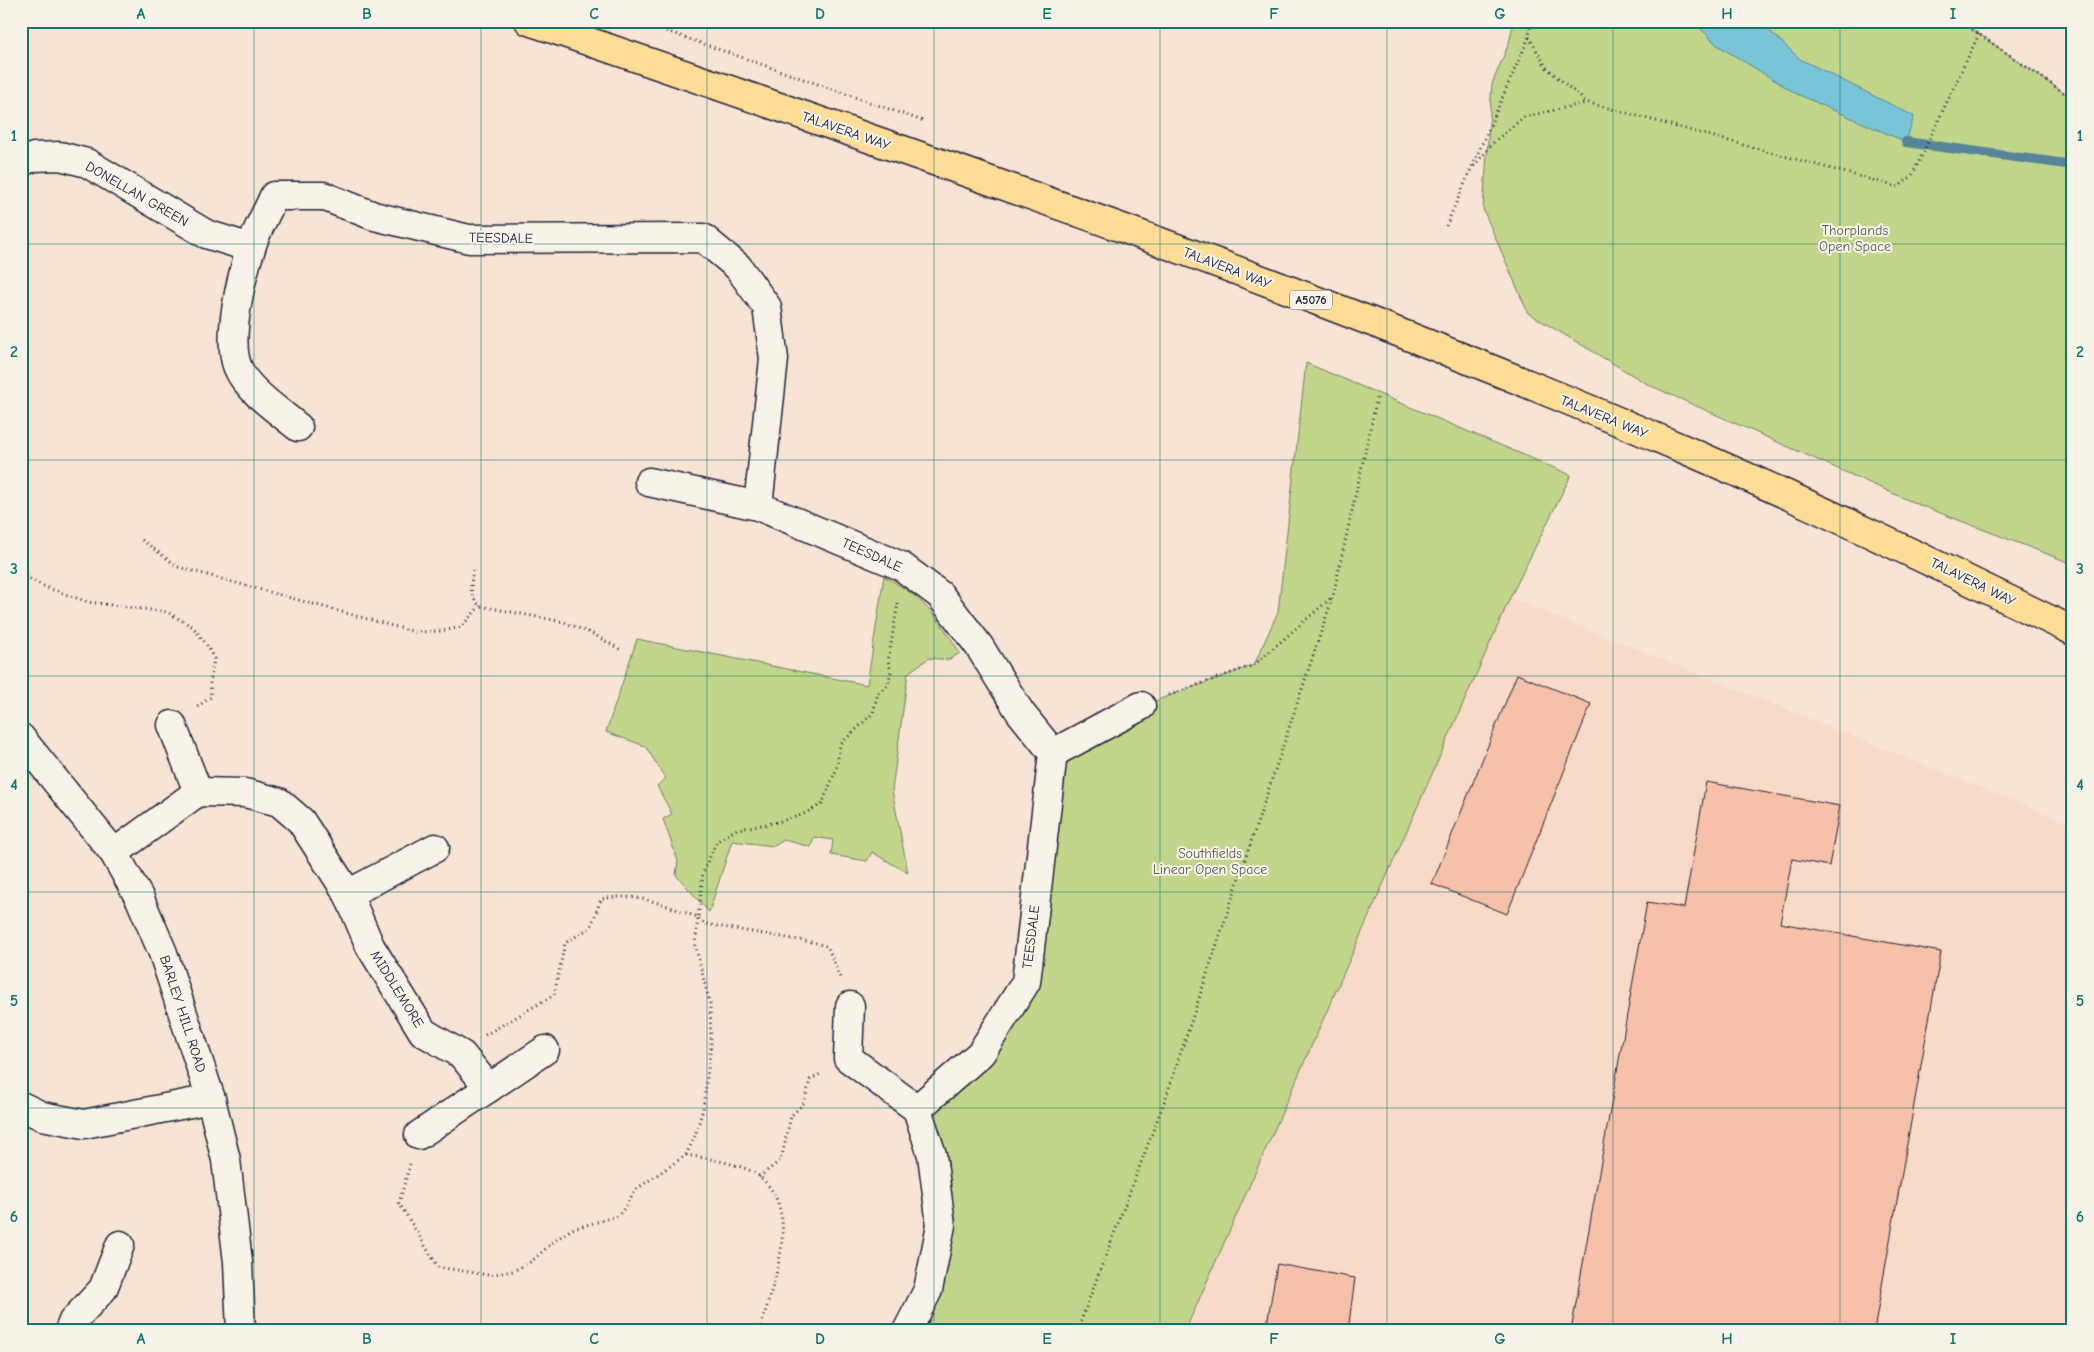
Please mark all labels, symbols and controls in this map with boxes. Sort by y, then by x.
text: A [137,5,146,23]
text: B [362,5,372,23]
text: C [589,5,599,23]
text: D [815,5,825,23]
text: E [1042,5,1052,23]
text: F [1269,5,1279,23]
text: G [1494,5,1506,23]
text: H [1721,5,1733,23]
text: I [1950,5,1956,23]
street label: TALAVERA WAY [799,108,893,154]
text: 1 [11,127,17,145]
text: 1 [2077,127,2083,145]
street label: DONELLAN GREEN [83,158,191,230]
park label: Thorplands Open Space [1819,222,1891,255]
street label: TEESDALE [469,229,533,247]
street label: TALAVERA WAY [1181,243,1274,293]
road number: A5076 [1290,290,1332,310]
text: 2 [10,343,18,361]
text: 2 [2076,343,2084,361]
street label: TALAVERA WAY [1558,392,1651,443]
street label: TEESDALE [839,534,905,576]
street label: TALAVERA WAY [1928,554,2019,610]
text: 3 [10,560,18,578]
text: 3 [2076,560,2084,578]
text: 4 [10,776,18,794]
text: 4 [2076,776,2084,794]
park label: Southfields Linear Open Space [1153,845,1267,878]
street label: TEESDALE [1019,904,1043,970]
street label: MIDDLEMORE [367,947,427,1031]
street label: BARLEY HILL ROAD [156,953,210,1075]
text: 5 [10,992,18,1010]
text: 5 [2076,992,2084,1010]
text: 6 [10,1208,18,1226]
text: 6 [2076,1208,2084,1226]
text: A [137,1330,146,1348]
text: B [362,1330,372,1348]
text: C [589,1330,599,1348]
text: D [815,1330,825,1348]
text: E [1042,1330,1052,1348]
text: F [1269,1330,1279,1348]
text: G [1494,1330,1506,1348]
text: H [1721,1330,1733,1348]
text: I [1950,1330,1956,1348]

